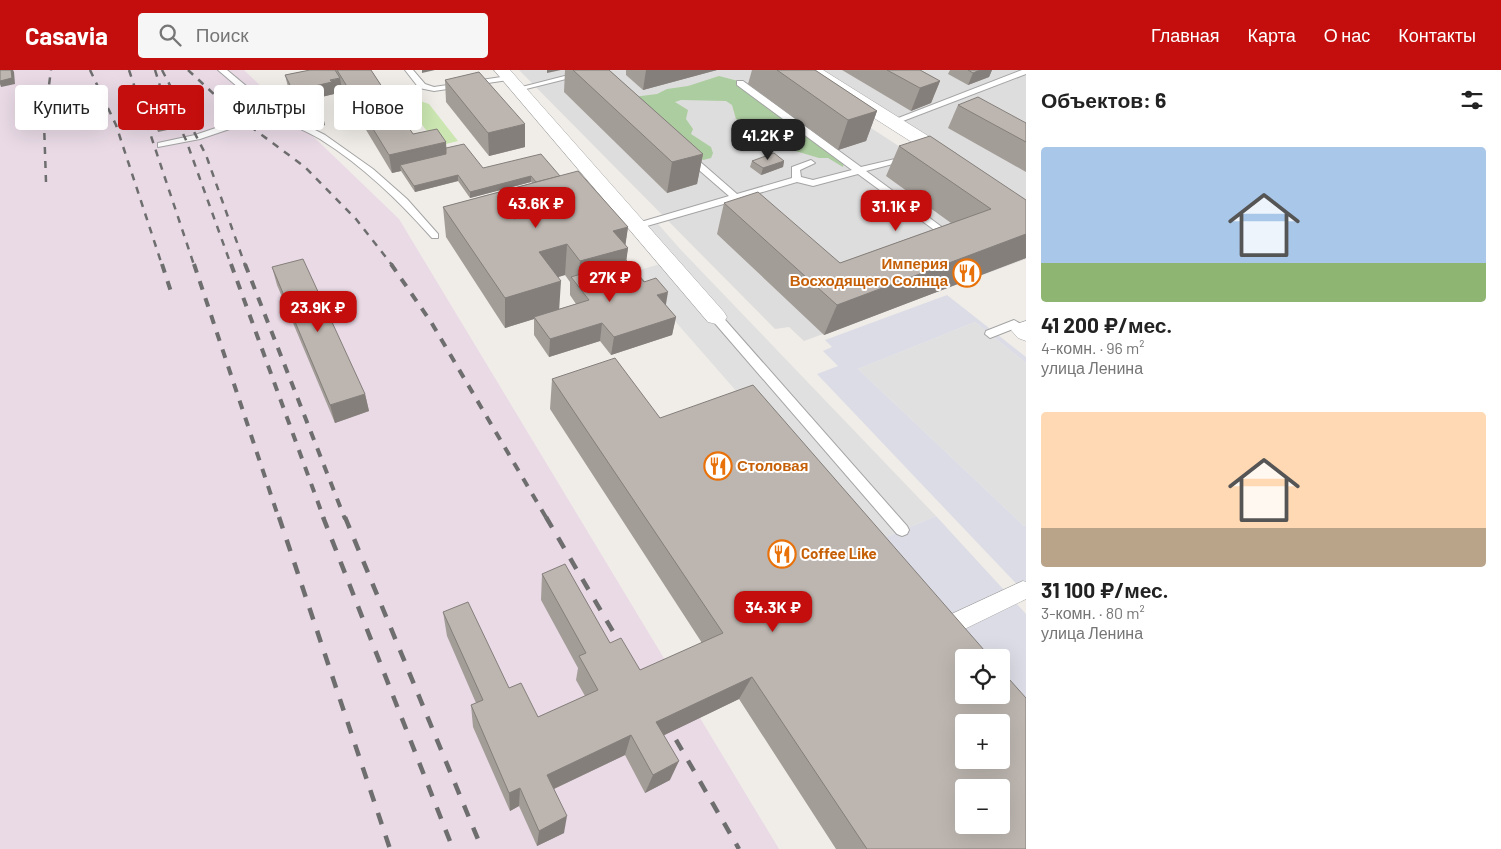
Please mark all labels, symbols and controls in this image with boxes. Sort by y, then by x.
search box [138,13,488,58]
text: Casavia [25,21,108,50]
icon: search [156,21,184,49]
text: Поиск [196,23,249,46]
text: Главная [1151,24,1220,46]
text: Карта [1248,24,1296,46]
text: О нас [1324,24,1370,46]
text: Контакты [1398,24,1476,46]
chip: Купить [15,85,108,130]
chip: Снять [118,85,204,130]
chip: Фильтры [214,85,324,130]
chip: Новое [334,85,422,130]
icon: filters [1458,86,1486,114]
text: Объектов: 6 [1041,87,1166,112]
pin: 41.2K ₽ [722,118,814,161]
text: 41.2K ₽ [742,125,794,144]
icon: home [1219,180,1309,270]
pin: 43.6K ₽ [490,186,582,229]
pin: 31.1K ₽ [850,190,942,232]
text: 43.6K ₽ [508,193,564,212]
text: 31.1K ₽ [872,196,920,215]
place label: Империя Восходящего Солнца [790,254,949,289]
restaurant icon: Империя Восходящего Солнца [952,258,982,288]
pin: 27K ₽ [575,260,645,303]
text: 27K ₽ [589,267,631,286]
pin: 23.9K ₽ [272,290,364,333]
text: 23.9K ₽ [291,297,345,316]
text: 41 200 ₽/мес. [1041,312,1172,337]
text: 4-комн. · 96 m² [1041,338,1144,357]
text: улица Ленина [1041,358,1143,377]
icon: home [1219,445,1309,535]
restaurant icon: Столовая [703,451,733,481]
place label: Столовая [737,456,808,474]
restaurant icon: Coffee Like [767,539,797,569]
place label: Coffee Like [801,544,877,562]
text: 31 100 ₽/мес. [1041,577,1168,602]
pin: 34.3K ₽ [727,590,819,633]
text: 34.3K ₽ [745,597,801,616]
text: 3-комн. · 80 m² [1041,603,1145,622]
text: улица Ленина [1041,623,1143,642]
map controls [955,649,1010,834]
button: locate [955,649,1010,704]
button: + [955,714,1010,769]
button: − [955,779,1010,834]

